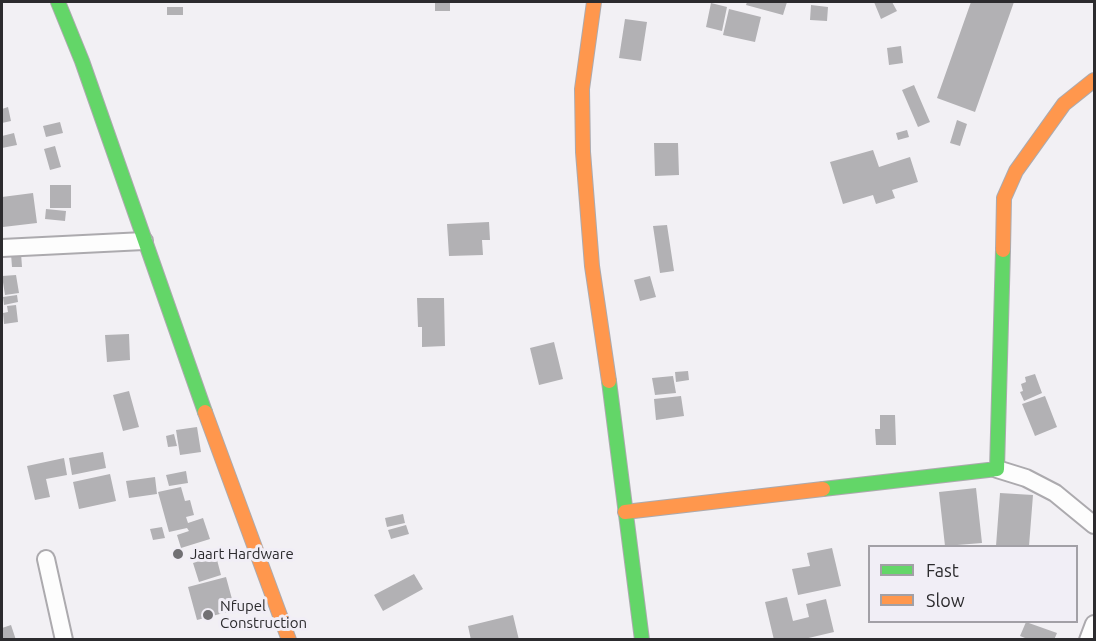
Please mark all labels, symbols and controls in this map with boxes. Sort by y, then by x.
place label: Jaart Hardware [190,545,294,563]
legend [868,545,1078,623]
marker: Jaart Hardware [171,547,185,561]
text: Fast [926,560,959,580]
text: Slow [926,590,965,610]
place label: Nfupel Construction [220,597,307,632]
marker: Nfupel Construction [201,608,215,622]

